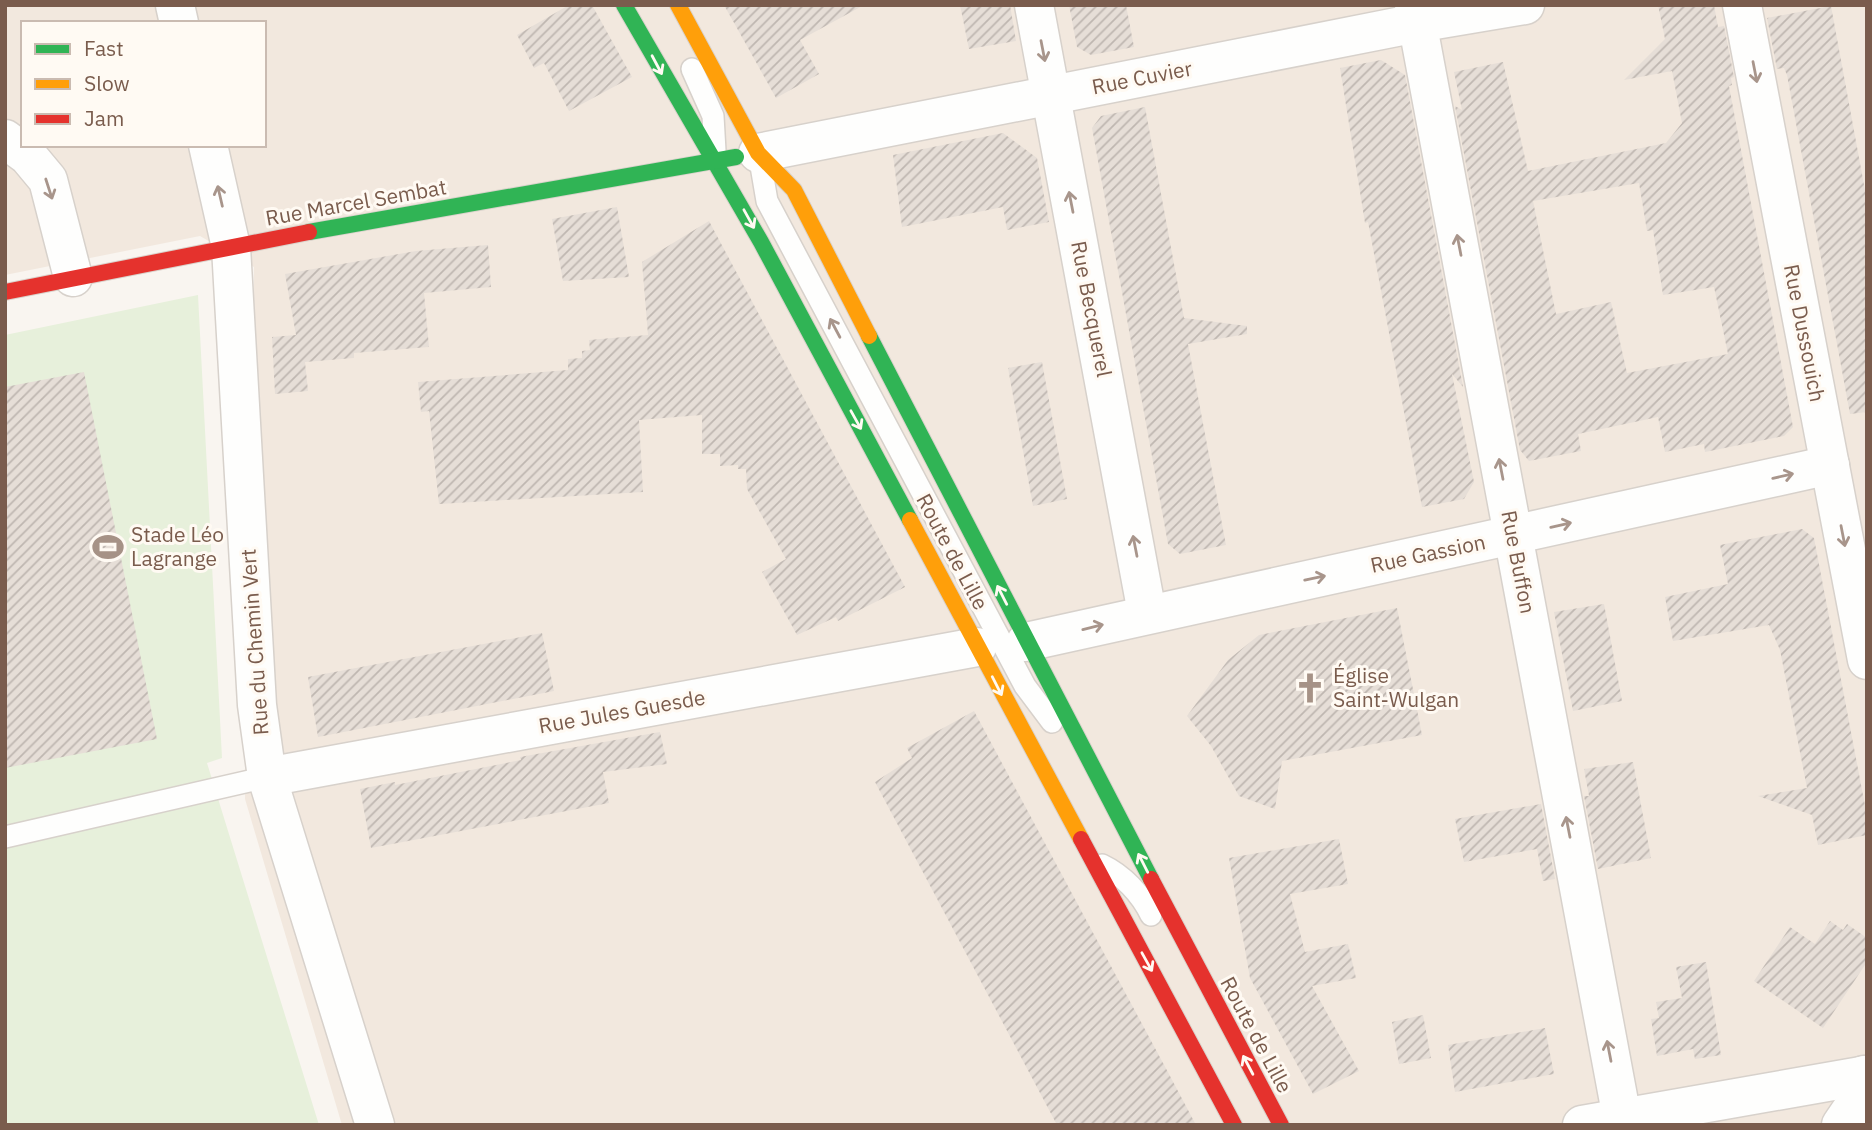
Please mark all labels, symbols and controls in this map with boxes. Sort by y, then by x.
legend [21,21,266,147]
text: Fast [84,34,124,62]
one-way arrow [1036,39,1050,62]
street label: Rue Cuvier [1089,54,1195,100]
one-way arrow [650,55,664,75]
one-way arrow [1749,60,1762,83]
text: Slow [84,69,130,97]
text: Jam [84,104,124,132]
street label: Rue Marcel Sembat [263,172,448,232]
one-way arrow [44,177,57,199]
one-way arrow [213,185,226,208]
one-way arrow [1064,191,1077,214]
one-way arrow [742,209,756,229]
one-way arrow [1451,234,1465,257]
street label: Rue Becquerel [1065,238,1119,379]
street label: Rue Dussouich [1778,262,1832,404]
one-way arrow [828,318,842,338]
one-way arrow [850,409,863,430]
one-way arrow [1493,458,1507,481]
one-way arrow [1771,468,1794,482]
street label: Route de Lille [911,489,995,615]
street label: Rue Buffon [1495,508,1543,616]
one-way arrow [1549,518,1572,531]
place label: Stade Léo Lagrange [131,520,224,572]
one-way arrow [1837,525,1850,547]
street label: Rue Gassion [1368,527,1488,579]
sports icon: Stade Léo Lagrange [91,530,125,564]
one-way arrow [1128,535,1141,558]
street label: Rue du Chemin Vert [234,548,274,736]
one-way arrow [1303,570,1326,584]
one-way arrow [995,585,1008,606]
one-way arrow [1081,620,1104,633]
place label: Église Saint-Wulgan [1333,661,1459,713]
church icon: Église Saint-Wulgan [1293,671,1327,705]
one-way arrow [991,675,1005,696]
street label: Rue Jules Guesde [536,683,707,739]
one-way arrow [1560,816,1574,839]
one-way arrow [1136,853,1149,874]
one-way arrow [1140,951,1154,972]
street label: Route de Lille [1215,972,1299,1098]
one-way arrow [1602,1040,1616,1063]
one-way arrow [1241,1055,1255,1075]

